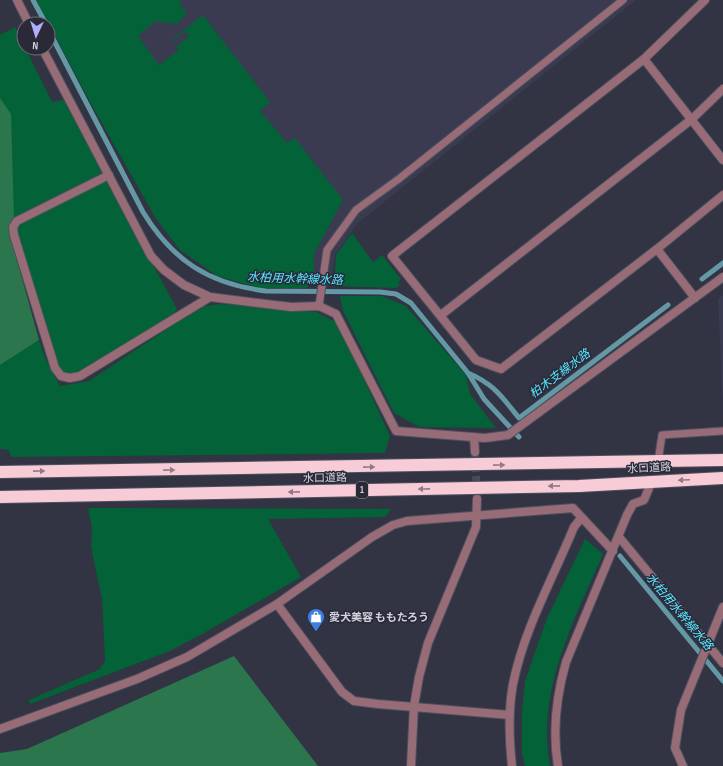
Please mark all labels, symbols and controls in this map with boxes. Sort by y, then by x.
north arrow [16,16,56,56]
text: N [32,39,39,52]
water label: 水柏用水幹線水路 [247,270,344,288]
water label: 柏木支線水路 [527,346,594,402]
street label: 水口道路 [627,460,671,476]
one-way arrow [493,462,506,468]
one-way arrow [363,464,376,470]
one-way arrow [163,467,176,473]
one-way arrow [33,468,45,475]
street label: 水口道路 [303,471,347,485]
one-way arrow [678,476,690,483]
road number: 1 [356,482,368,498]
one-way arrow [547,483,560,489]
one-way arrow [417,486,430,492]
one-way arrow [287,489,300,495]
water label: 水柏用水幹線水路 [642,570,716,654]
shop icon: 愛犬美容 ももたろう [306,607,326,632]
place label: 愛犬美容 ももたろう [329,611,429,624]

